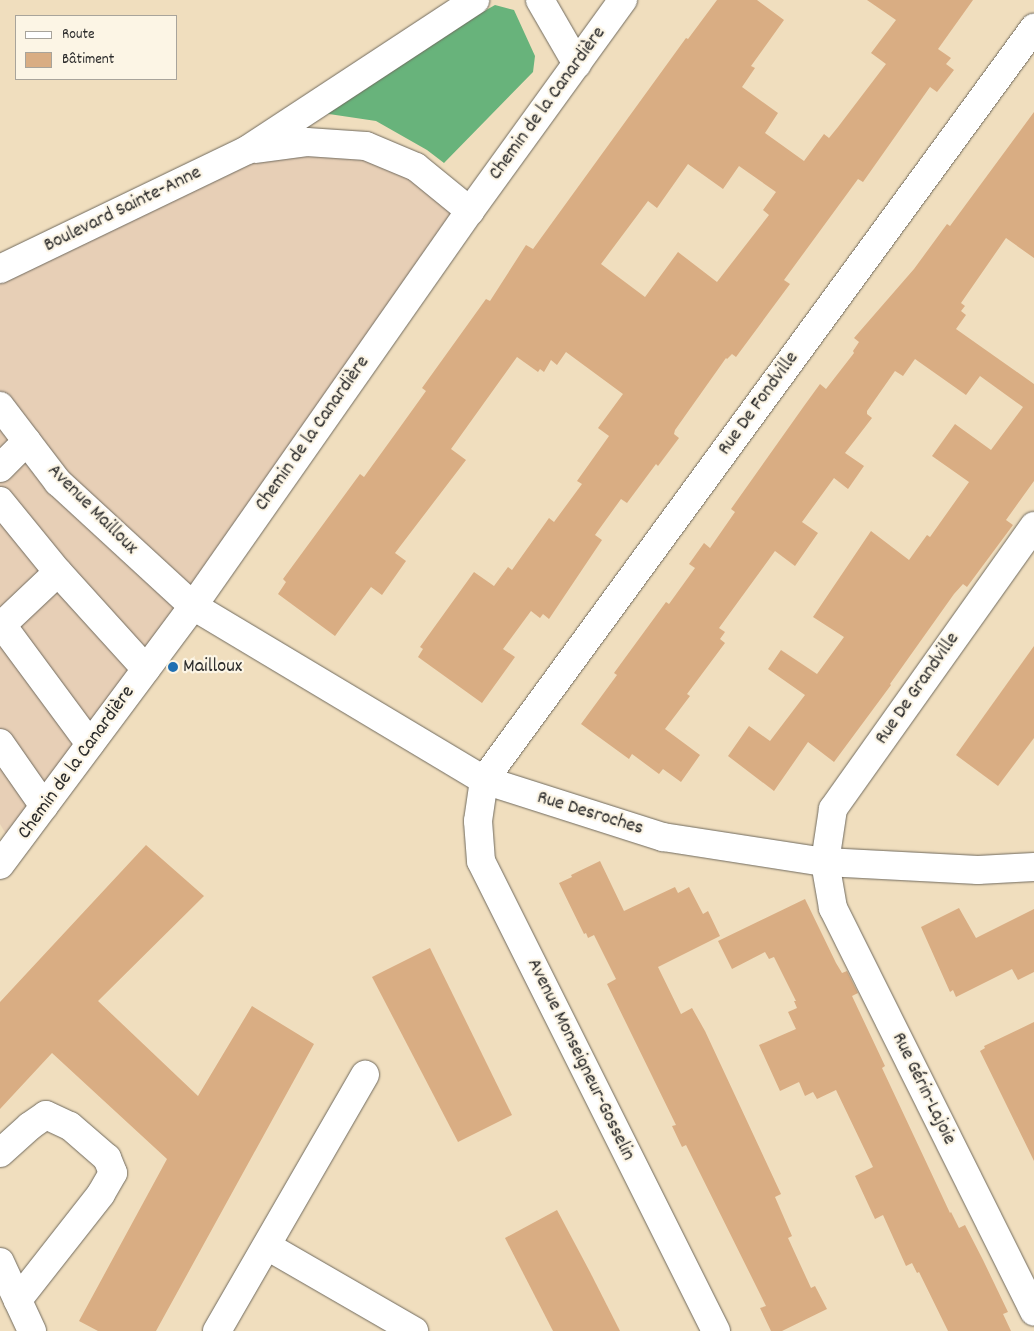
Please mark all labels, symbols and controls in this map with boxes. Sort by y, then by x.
legend [15,15,178,80]
street label: Chemin de la Canardière [484,23,612,185]
text: Route [62,24,95,46]
text: Bâtiment [62,49,114,71]
street label: Boulevard Sainte-Anne [40,162,206,258]
street label: Rue De Fondville [713,348,805,460]
street label: Chemin de la Canardière [250,352,376,516]
street label: Avenue Mailloux [42,460,142,560]
street label: Rue De Grandville [871,628,965,750]
place label: Mailloux [183,655,242,679]
marker: Mailloux [167,661,179,673]
street label: Chemin de la Canardière [13,682,141,844]
street label: Rue Desroches [534,786,646,842]
street label: Avenue Monseigneur-Gosselin [521,955,639,1165]
street label: Rue Gérin-Lajoie [886,1029,960,1149]

